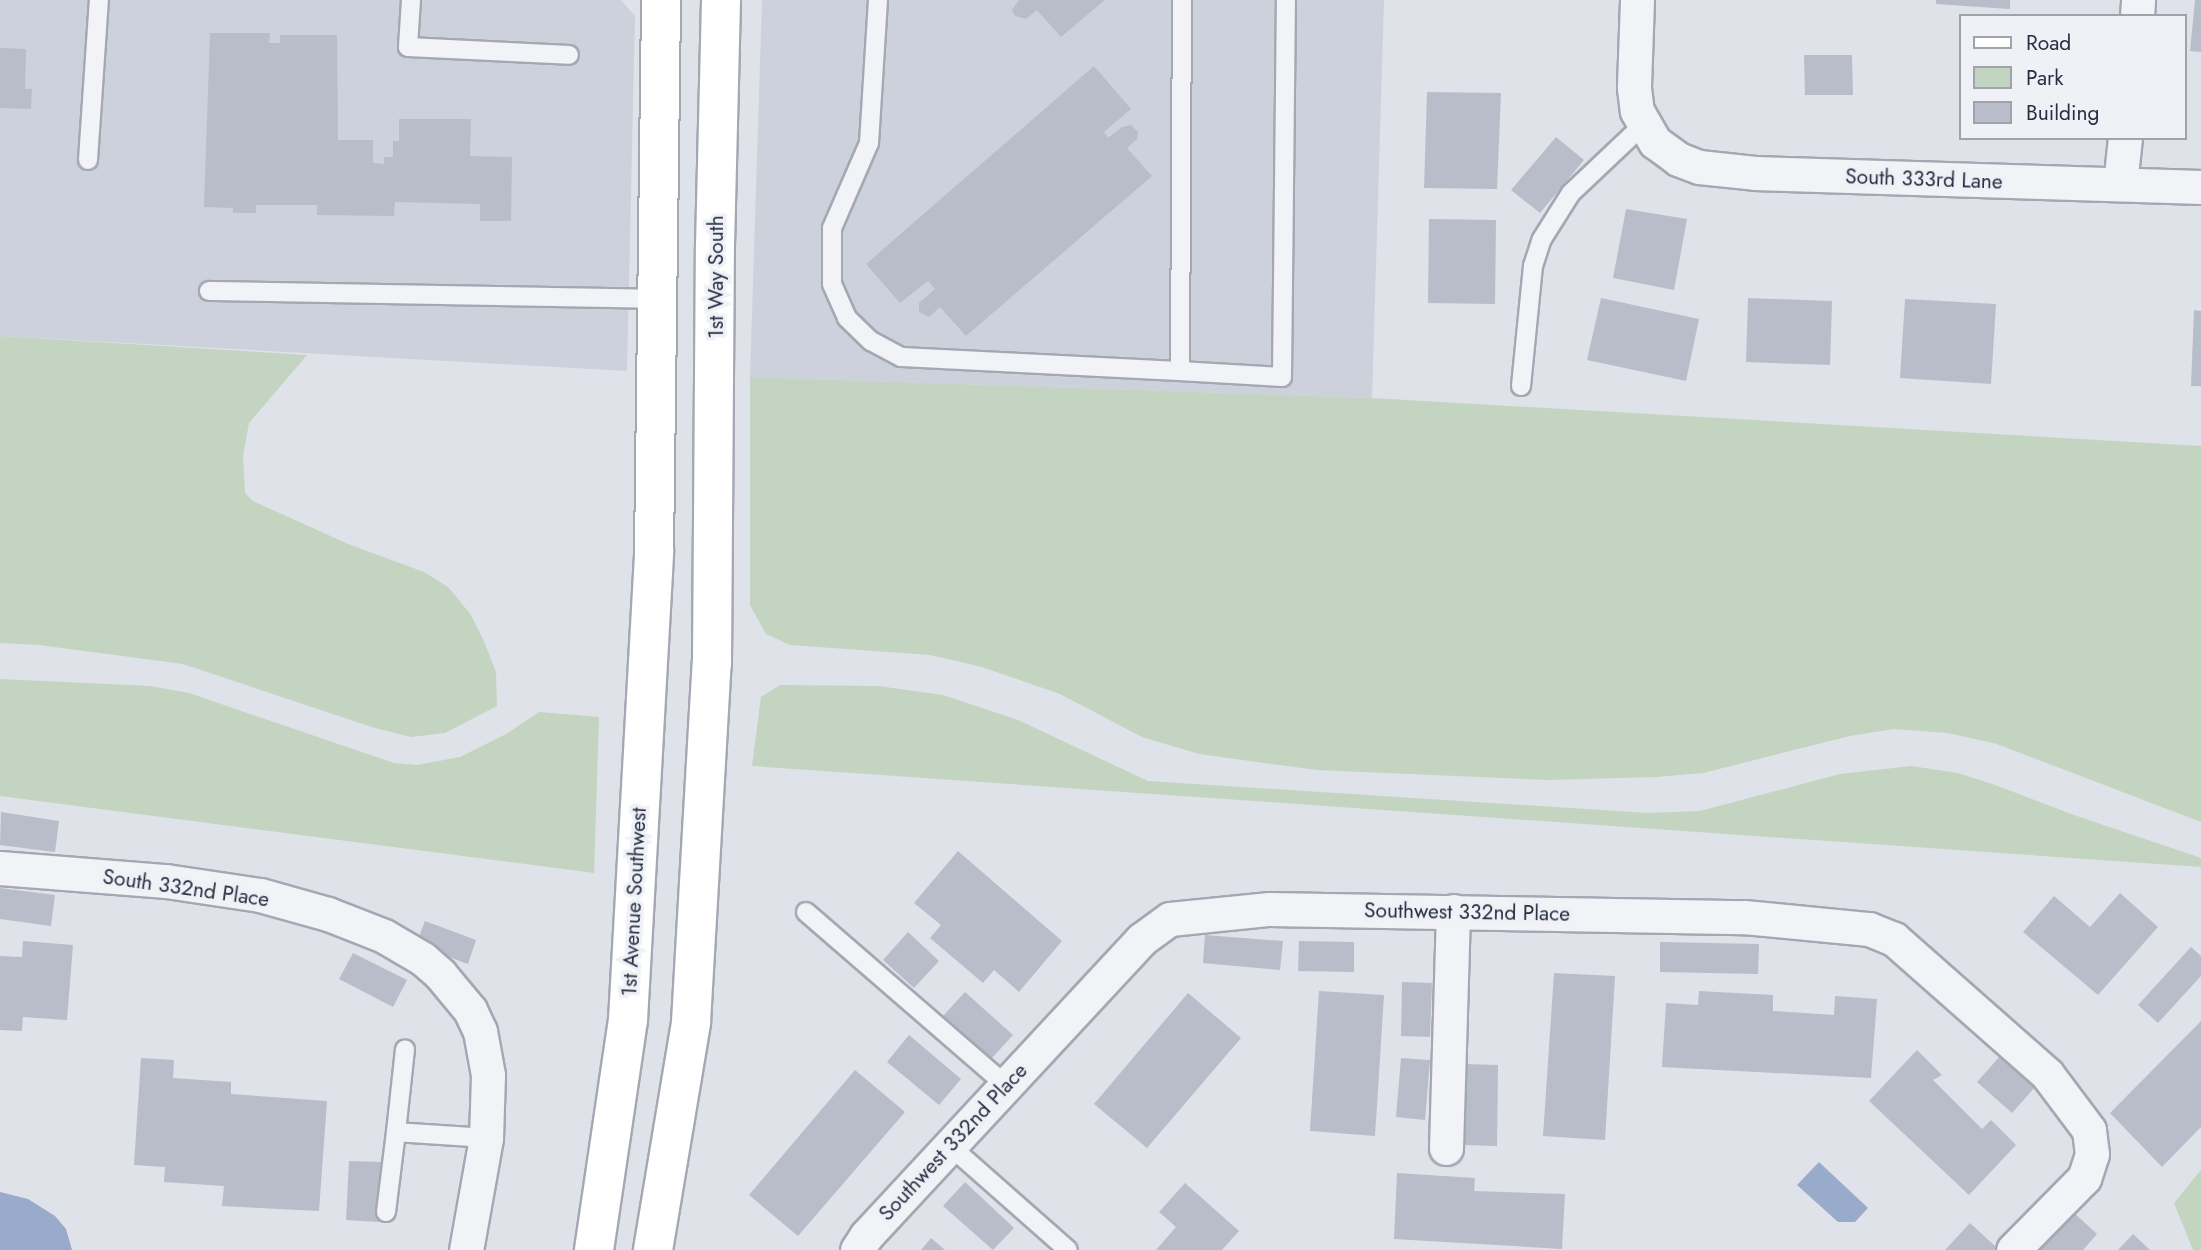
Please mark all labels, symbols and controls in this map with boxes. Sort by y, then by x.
legend [1960,14,2187,140]
text: Road [2026,28,2071,58]
text: Park [2026,63,2063,93]
text: Building [2026,98,2099,128]
street label: South 333rd Lane [1845,164,2003,194]
street label: 1st Way South [703,215,729,339]
street label: 1st Avenue Southwest [616,807,652,997]
street label: South 332nd Place [101,864,271,912]
street label: Southwest 332nd Place [1364,898,1570,926]
street label: Southwest 332nd Place [874,1058,1032,1226]

